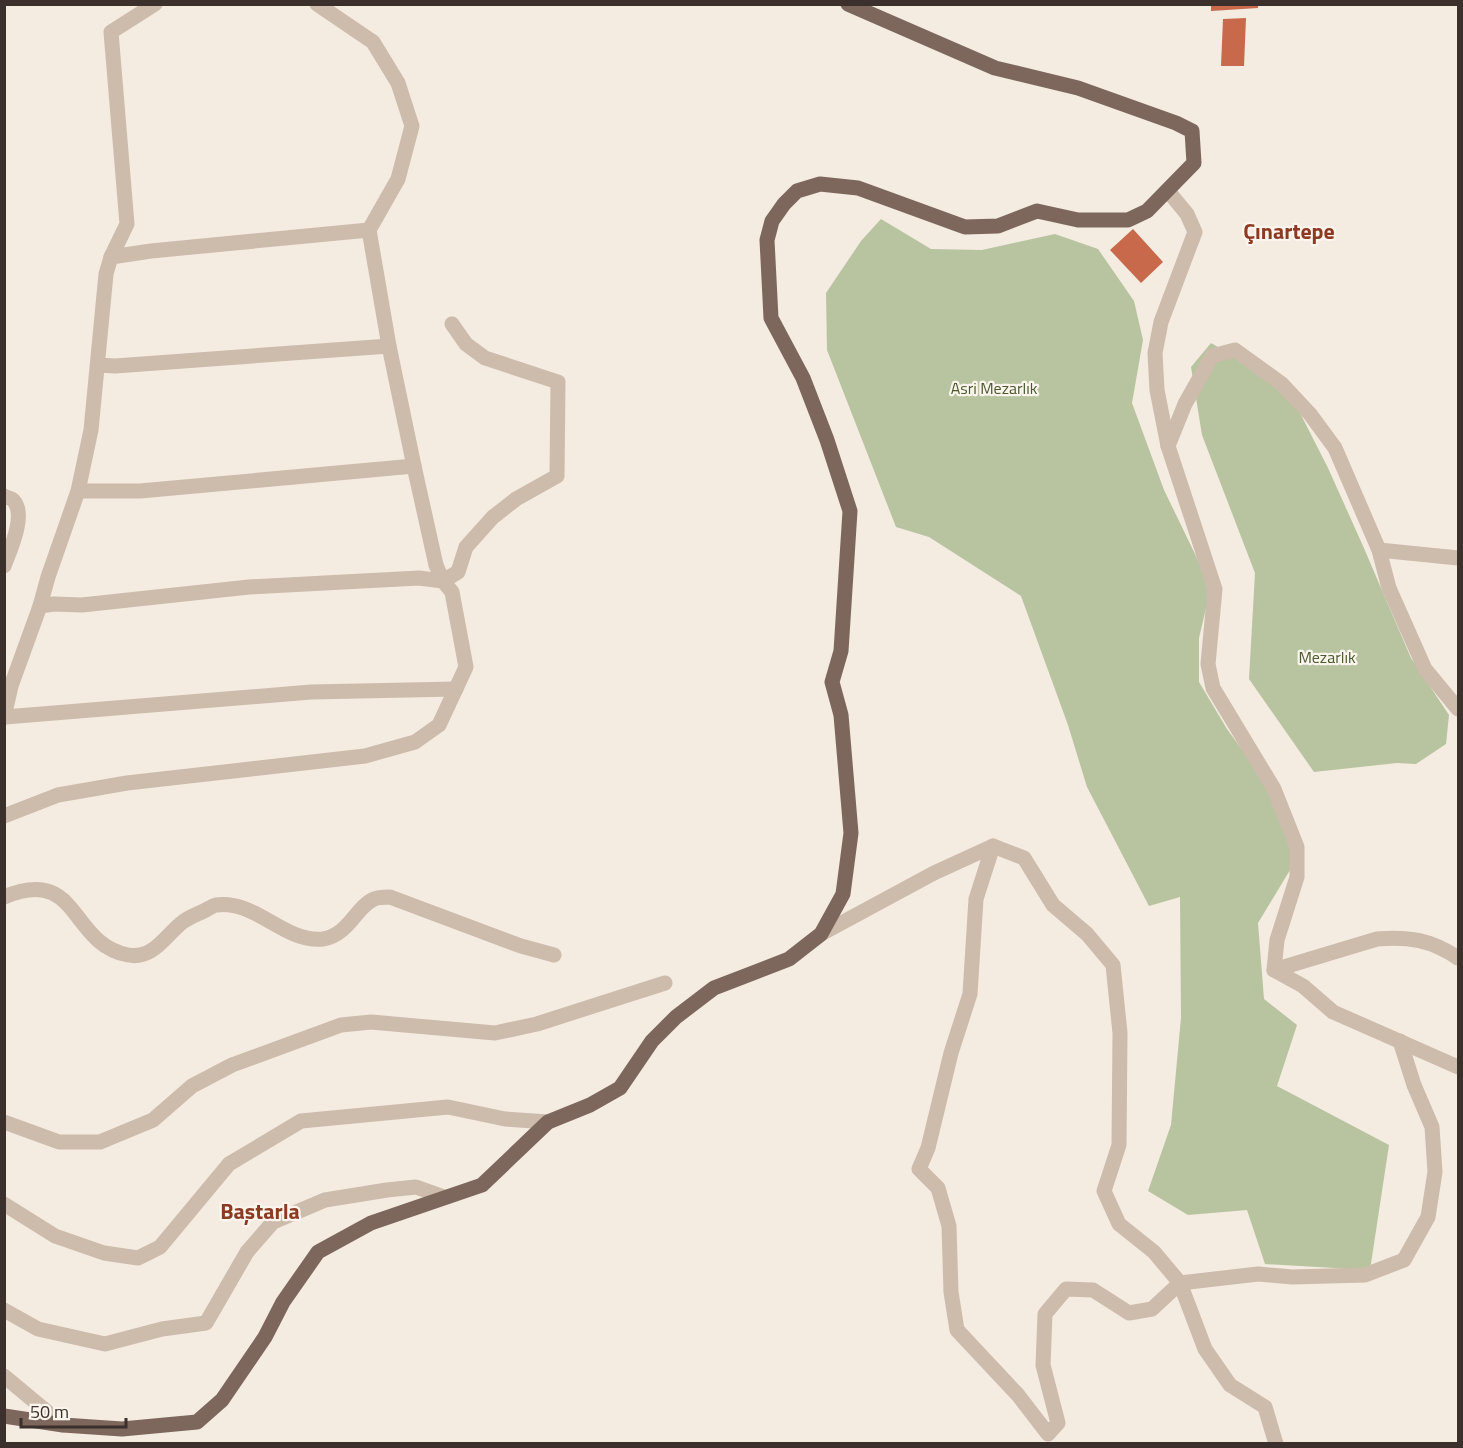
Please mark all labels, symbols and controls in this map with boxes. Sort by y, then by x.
district label: Çınartepe [1243,214,1335,248]
park label: Asri Mezarlık [951,376,1038,400]
park label: Mezarlık [1298,645,1356,669]
district label: Baştarla [220,1194,300,1228]
scale bar [21,1391,126,1429]
text: 50 m [30,1398,69,1425]

